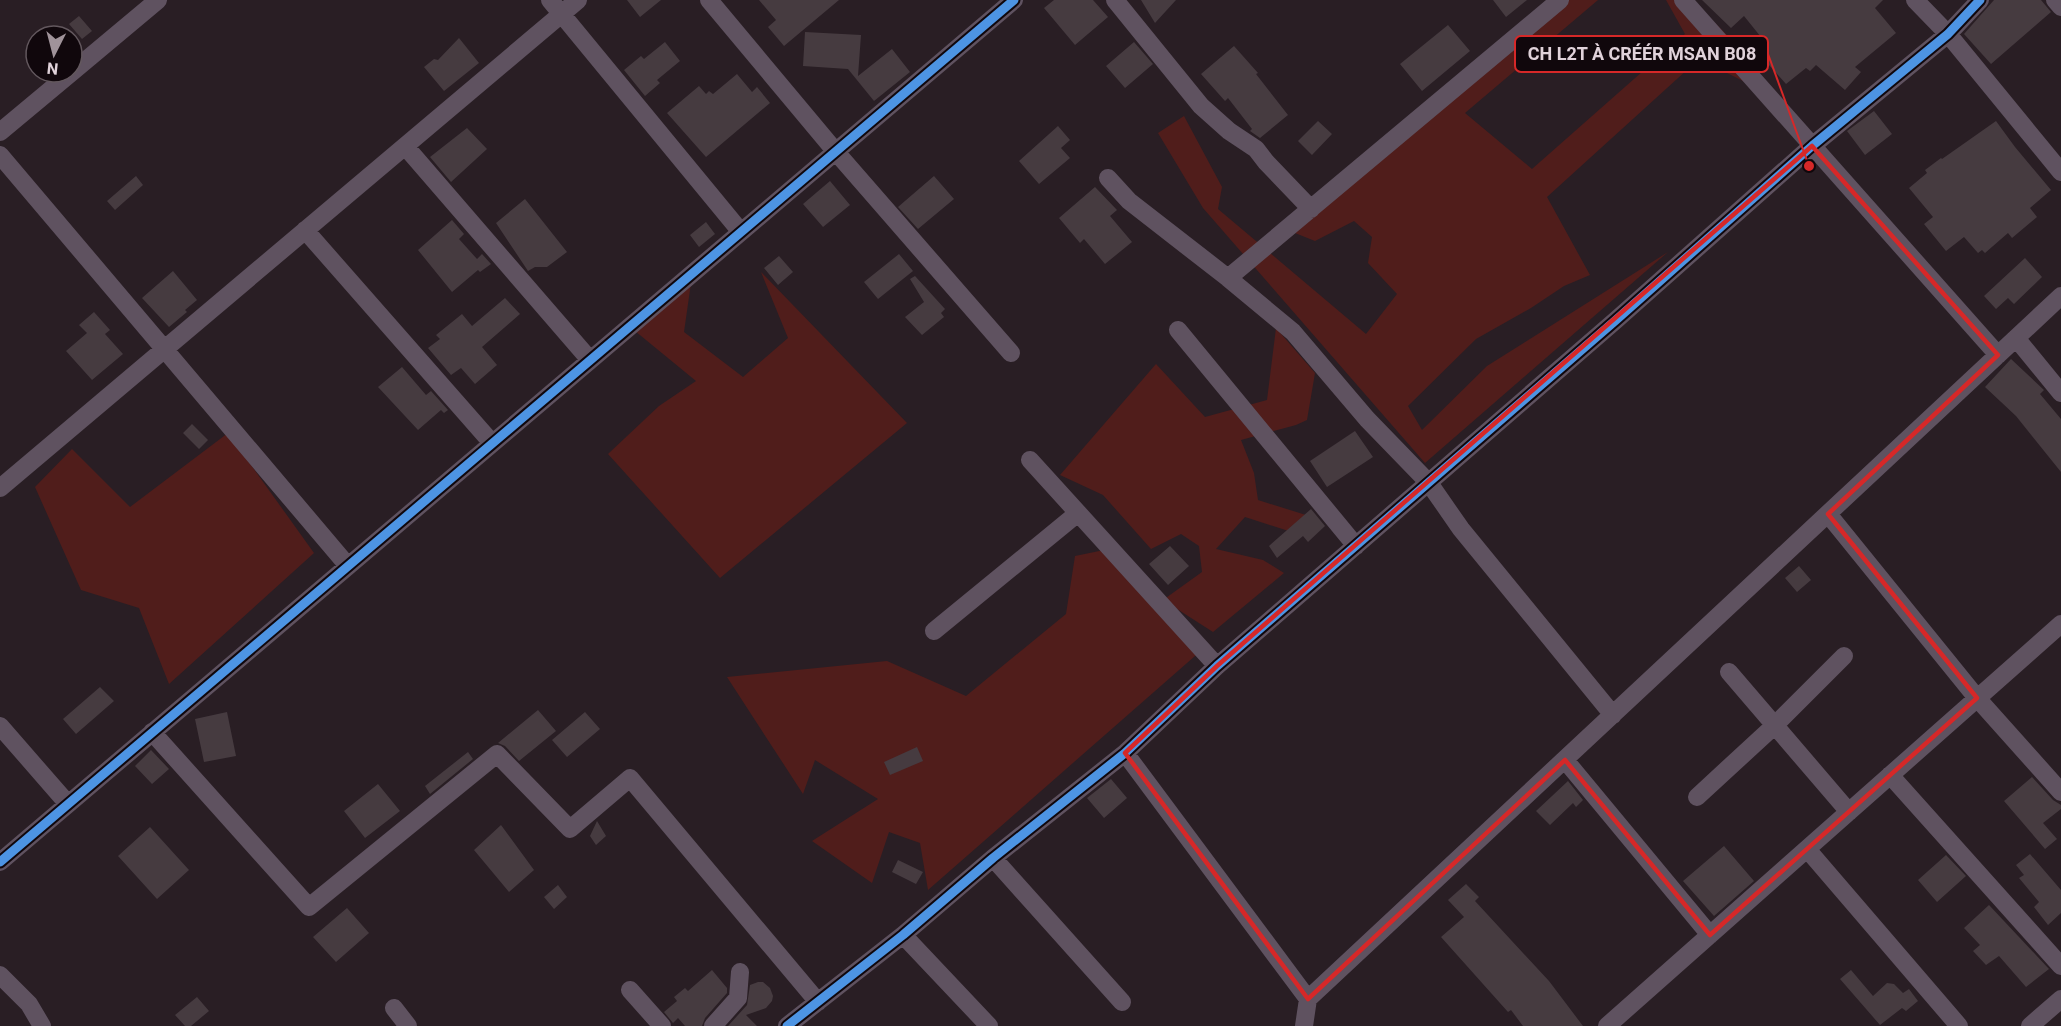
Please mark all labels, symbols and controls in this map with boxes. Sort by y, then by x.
north arrow [24,24,84,84]
callout: CH L2T À CRÉÉR MSAN B08 [1515,36,1768,72]
text: CH L2T À CRÉÉR MSAN B08 [1528,43,1756,64]
text: N [46,58,59,78]

